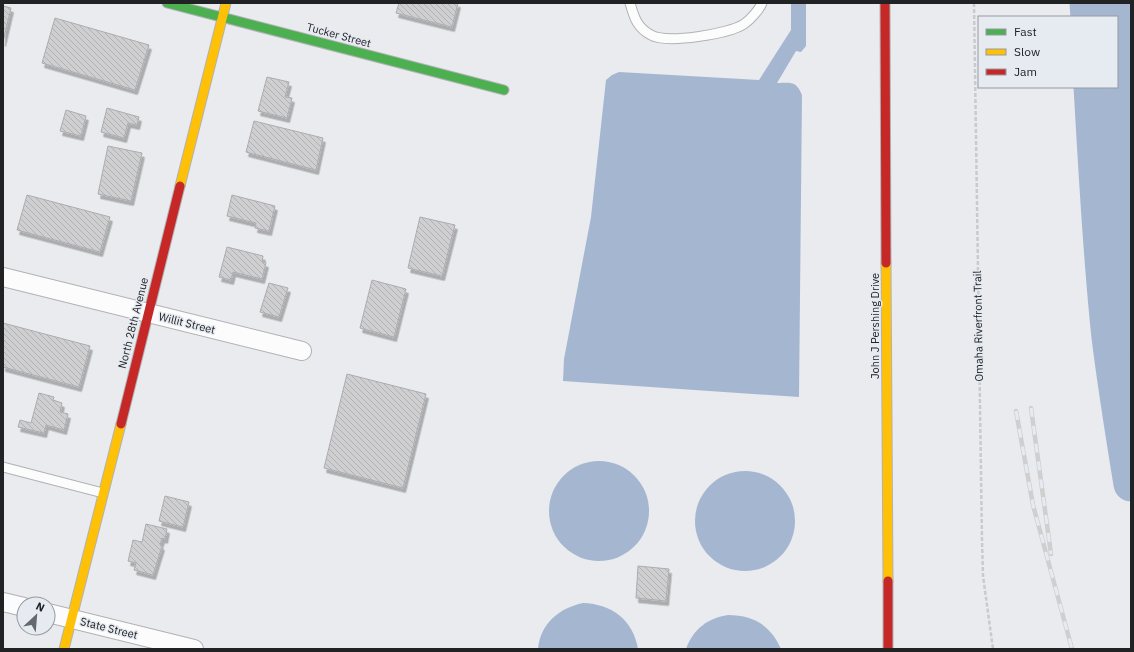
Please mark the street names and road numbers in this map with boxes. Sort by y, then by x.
street label: Tucker Street [305,20,373,50]
street label: Omaha Riverfront Trail [970,270,986,382]
street label: John J Pershing Drive [868,273,882,379]
street label: North 28th Avenue [115,276,151,370]
street label: Willit Street [157,309,217,337]
street label: State Street [79,614,139,642]

